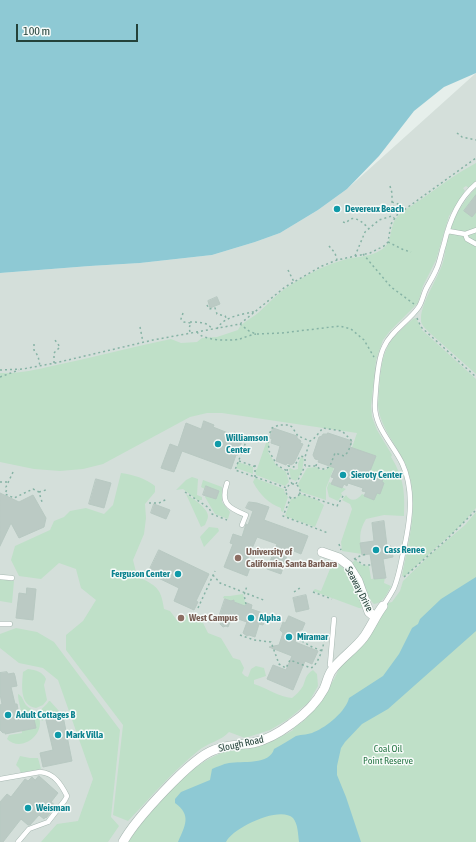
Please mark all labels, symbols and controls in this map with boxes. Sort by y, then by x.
scale bar [18,16,140,42]
text: 100 m [23,24,50,38]
place label: Devereux Beach [345,203,404,215]
marker: Devereux Beach [332,204,342,214]
place label: Williamson Center [226,432,268,456]
marker: Williamson Center [213,439,223,449]
place label: Sieroty Center [351,469,402,481]
marker: Sieroty Center [338,470,348,480]
place label: Cass Renee [384,544,425,556]
marker: Cass Renee [371,545,381,555]
place label: University of California, Santa Barbara [246,546,337,570]
marker: University of California, Santa Barbara [233,553,243,563]
street label: Seaway Drive [343,565,375,613]
place label: Ferguson Center [111,568,170,580]
marker: Ferguson Center [173,569,183,579]
place label: West Campus [189,612,238,624]
place label: Alpha [259,612,281,624]
marker: West Campus [176,613,186,623]
marker: Alpha [246,613,256,623]
place label: Miramar [297,631,328,643]
marker: Miramar [284,632,294,642]
place label: Adult Cottages B [16,709,75,721]
marker: Adult Cottages B [3,710,13,720]
place label: Mark Villa [66,729,103,741]
marker: Mark Villa [53,730,63,740]
street label: Slough Road [217,733,265,755]
park label: Coal Oil Point Reserve [363,743,413,766]
place label: Weisman [36,802,70,814]
marker: Weisman [23,803,33,813]

